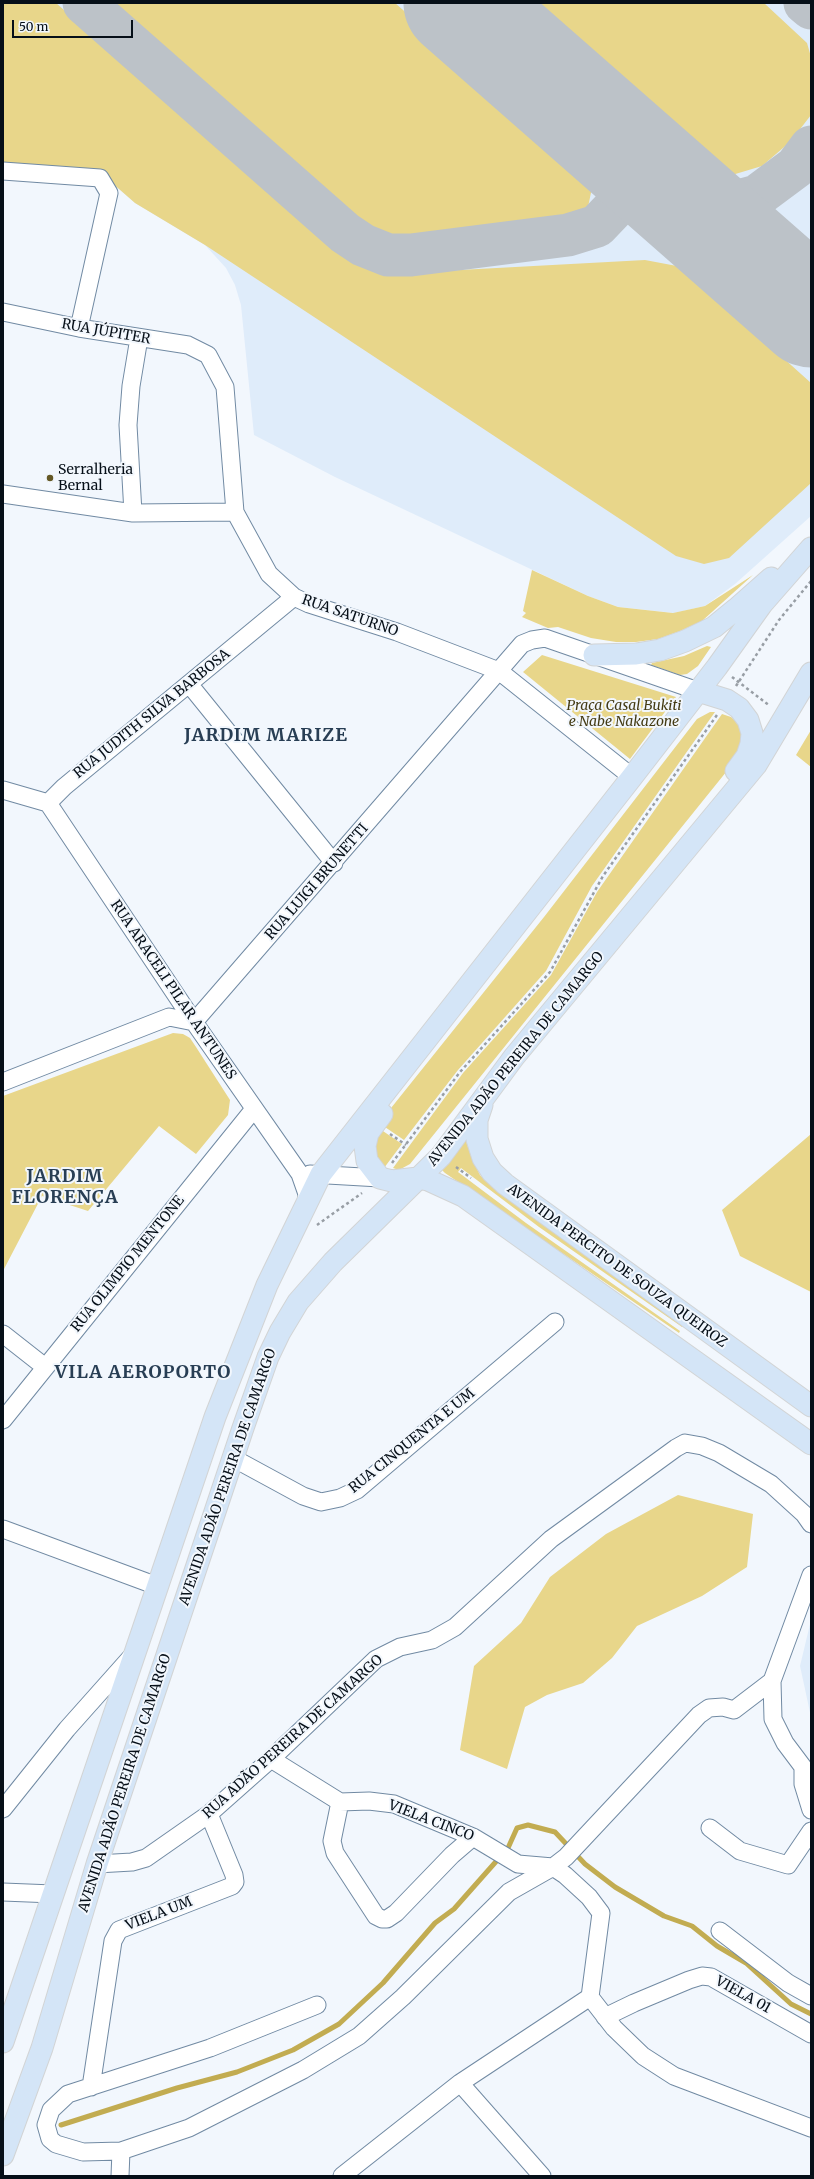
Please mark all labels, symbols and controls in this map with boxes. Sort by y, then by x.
scale bar [14,12,135,38]
text: 50 m [19,19,48,34]
street label: RUA JÚPITER [60,316,152,348]
place label: Serralheria Bernal [58,462,133,494]
marker: Serralheria Bernal [45,473,55,483]
street label: RUA SATURNO [300,592,400,640]
street label: RUA JUDITH SILVA BARBOSA [70,646,234,782]
park label: Praça Casal Bukiti e Nabe Nakazone [567,698,681,730]
district label: JARDIM MARIZE [184,725,348,747]
street label: RUA LUIGI BRUNETTI [262,820,372,944]
street label: RUA ARACELI PILAR ANTUNES [107,897,239,1083]
street label: AVENIDA ADÃO PEREIRA DE CAMARGO [424,949,608,1169]
district label: JARDIM FLORENÇA [11,1166,119,1208]
street label: AVENIDA PERCITO DE SOUZA QUEIROZ [504,1181,730,1351]
street label: RUA OLIMPIO MENTONE [68,1193,188,1335]
street label: AVENIDA ADÃO PEREIRA DE CAMARGO [176,1346,280,1608]
district label: VILA AEROPORTO [55,1362,231,1384]
street label: RUA CINQUENTA E UM [346,1385,478,1497]
street label: AVENIDA ADÃO PEREIRA DE CAMARGO [75,1652,175,1914]
street label: RUA ADÃO PEREIRA DE CAMARGO [199,1652,387,1822]
street label: VIELA CINCO [386,1797,476,1845]
street label: VIELA UM [123,1894,195,1934]
street label: VIELA 01 [712,1973,774,2017]

